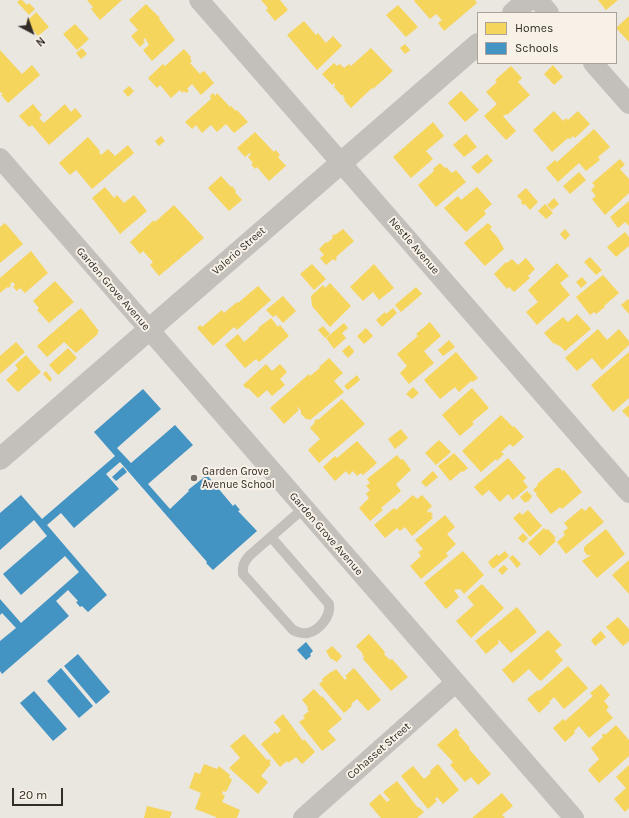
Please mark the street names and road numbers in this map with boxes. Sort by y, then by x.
street label: Nestle Avenue [386,215,442,277]
street label: Valerio Street [210,224,268,278]
street label: Garden Grove Avenue [73,245,153,333]
street label: Garden Grove Avenue [286,490,366,578]
street label: Cohasset Street [345,720,413,782]

